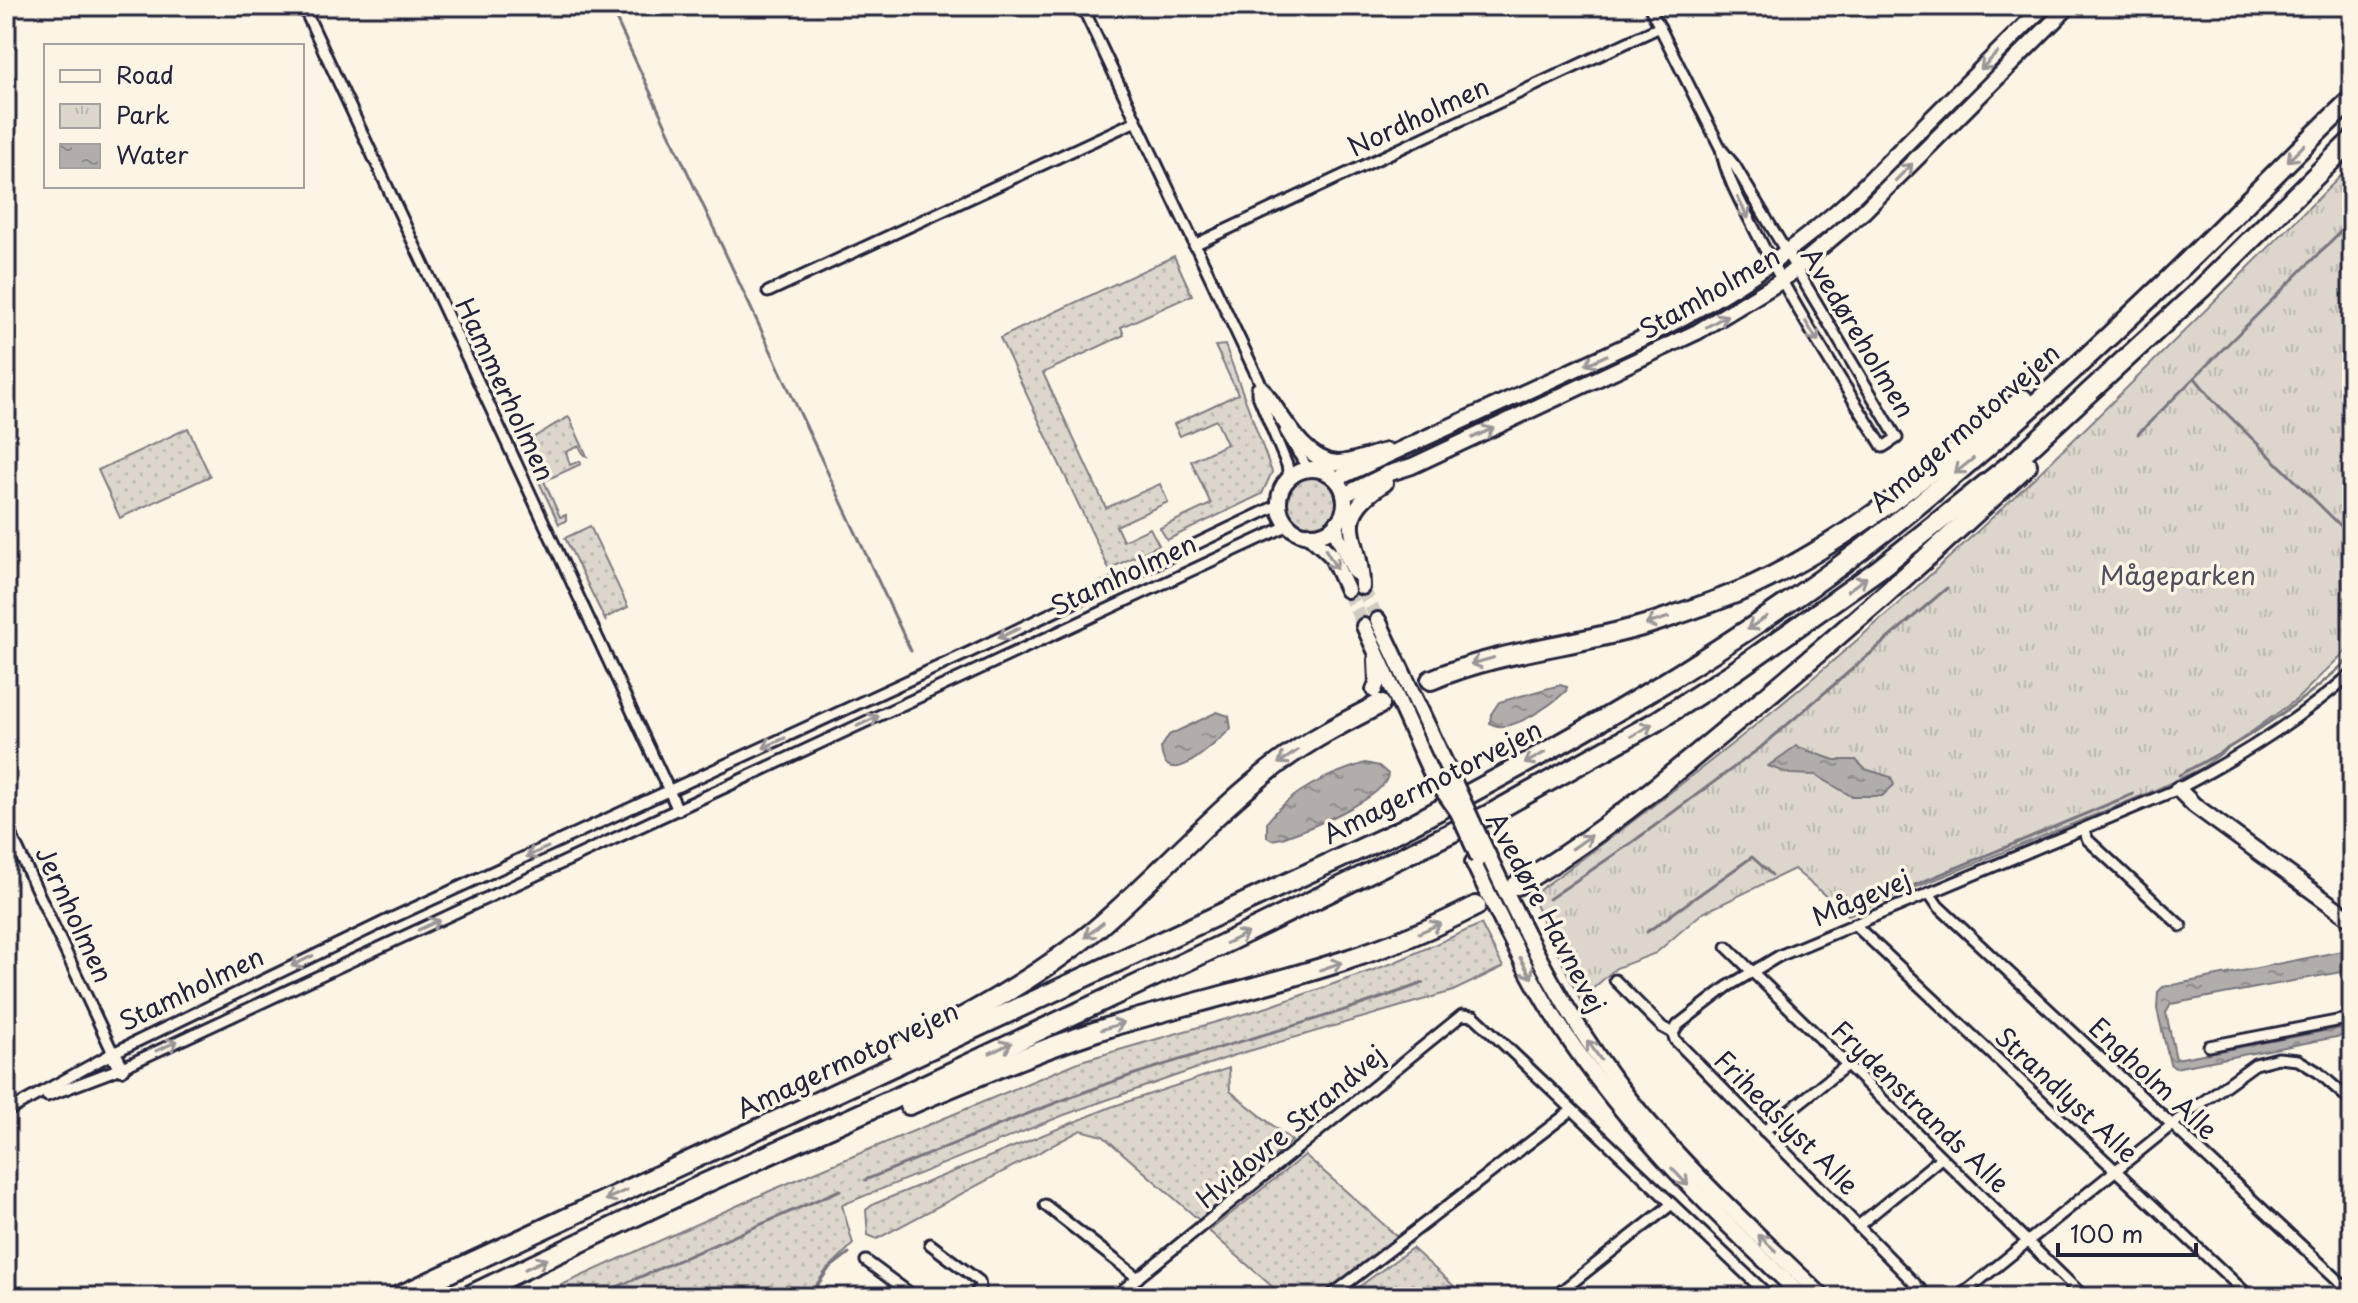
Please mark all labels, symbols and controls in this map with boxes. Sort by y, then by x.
legend [44,44,304,188]
one-way arrow [1979,51,1998,71]
text: Road [116,56,174,92]
street label: Nordholmen [1341,66,1495,166]
text: Park [116,96,170,132]
text: Water [116,136,189,172]
one-way arrow [2287,143,2306,162]
one-way arrow [1894,162,1913,182]
one-way arrow [1736,195,1752,219]
street label: Stamholmen [1631,236,1787,348]
street label: Avedøreholmen [1793,239,1925,425]
street label: Hammerholmen [446,291,566,487]
one-way arrow [1705,312,1728,328]
one-way arrow [1804,320,1820,343]
street label: Amagermotorvejen [1860,333,2068,521]
one-way arrow [1585,353,1609,368]
one-way arrow [1470,425,1494,440]
one-way arrow [1954,457,1975,474]
street label: Stamholmen [1044,523,1202,625]
one-way arrow [1323,547,1339,570]
park label: Mågeparken [2100,555,2256,594]
one-way arrow [1846,576,1868,592]
one-way arrow [1645,615,1670,629]
one-way arrow [1746,615,1768,631]
one-way arrow [998,627,1022,642]
one-way arrow [1469,654,1495,669]
street label: Amagermotorvejen [1316,709,1548,853]
one-way arrow [855,713,879,728]
one-way arrow [1630,722,1653,738]
one-way arrow [762,736,786,751]
one-way arrow [1277,749,1299,765]
one-way arrow [1524,751,1547,767]
street label: Avedøre Havnevej [1478,805,1616,1019]
one-way arrow [1571,834,1593,850]
street label: Jernholmen [26,839,124,989]
one-way arrow [526,845,550,860]
street label: Mågevej [1805,859,1917,935]
one-way arrow [417,917,441,932]
one-way arrow [1418,920,1442,935]
one-way arrow [1084,921,1105,938]
one-way arrow [1224,930,1248,945]
street label: Stamholmen [112,936,270,1040]
one-way arrow [290,954,314,970]
one-way arrow [1519,956,1534,980]
one-way arrow [1318,958,1343,973]
street label: Amagermotorvejen [730,990,964,1128]
street label: Engholm Alle [2081,1008,2227,1148]
street label: Frydenstrands Alle [1823,1011,2019,1201]
street label: Strandlyst Alle [1986,1017,2148,1171]
one-way arrow [1101,1018,1126,1033]
street label: Hvidovre Strandvej [1187,1035,1393,1217]
one-way arrow [155,1038,179,1053]
one-way arrow [1586,1039,1603,1061]
one-way arrow [989,1040,1013,1055]
street label: Frihedslyst Alle [1706,1041,1868,1203]
one-way arrow [1670,1167,1689,1187]
one-way arrow [605,1188,629,1203]
scale bar [2058,1207,2196,1257]
text: 100 m [2070,1215,2143,1251]
one-way arrow [1757,1234,1777,1253]
one-way arrow [524,1256,548,1271]

